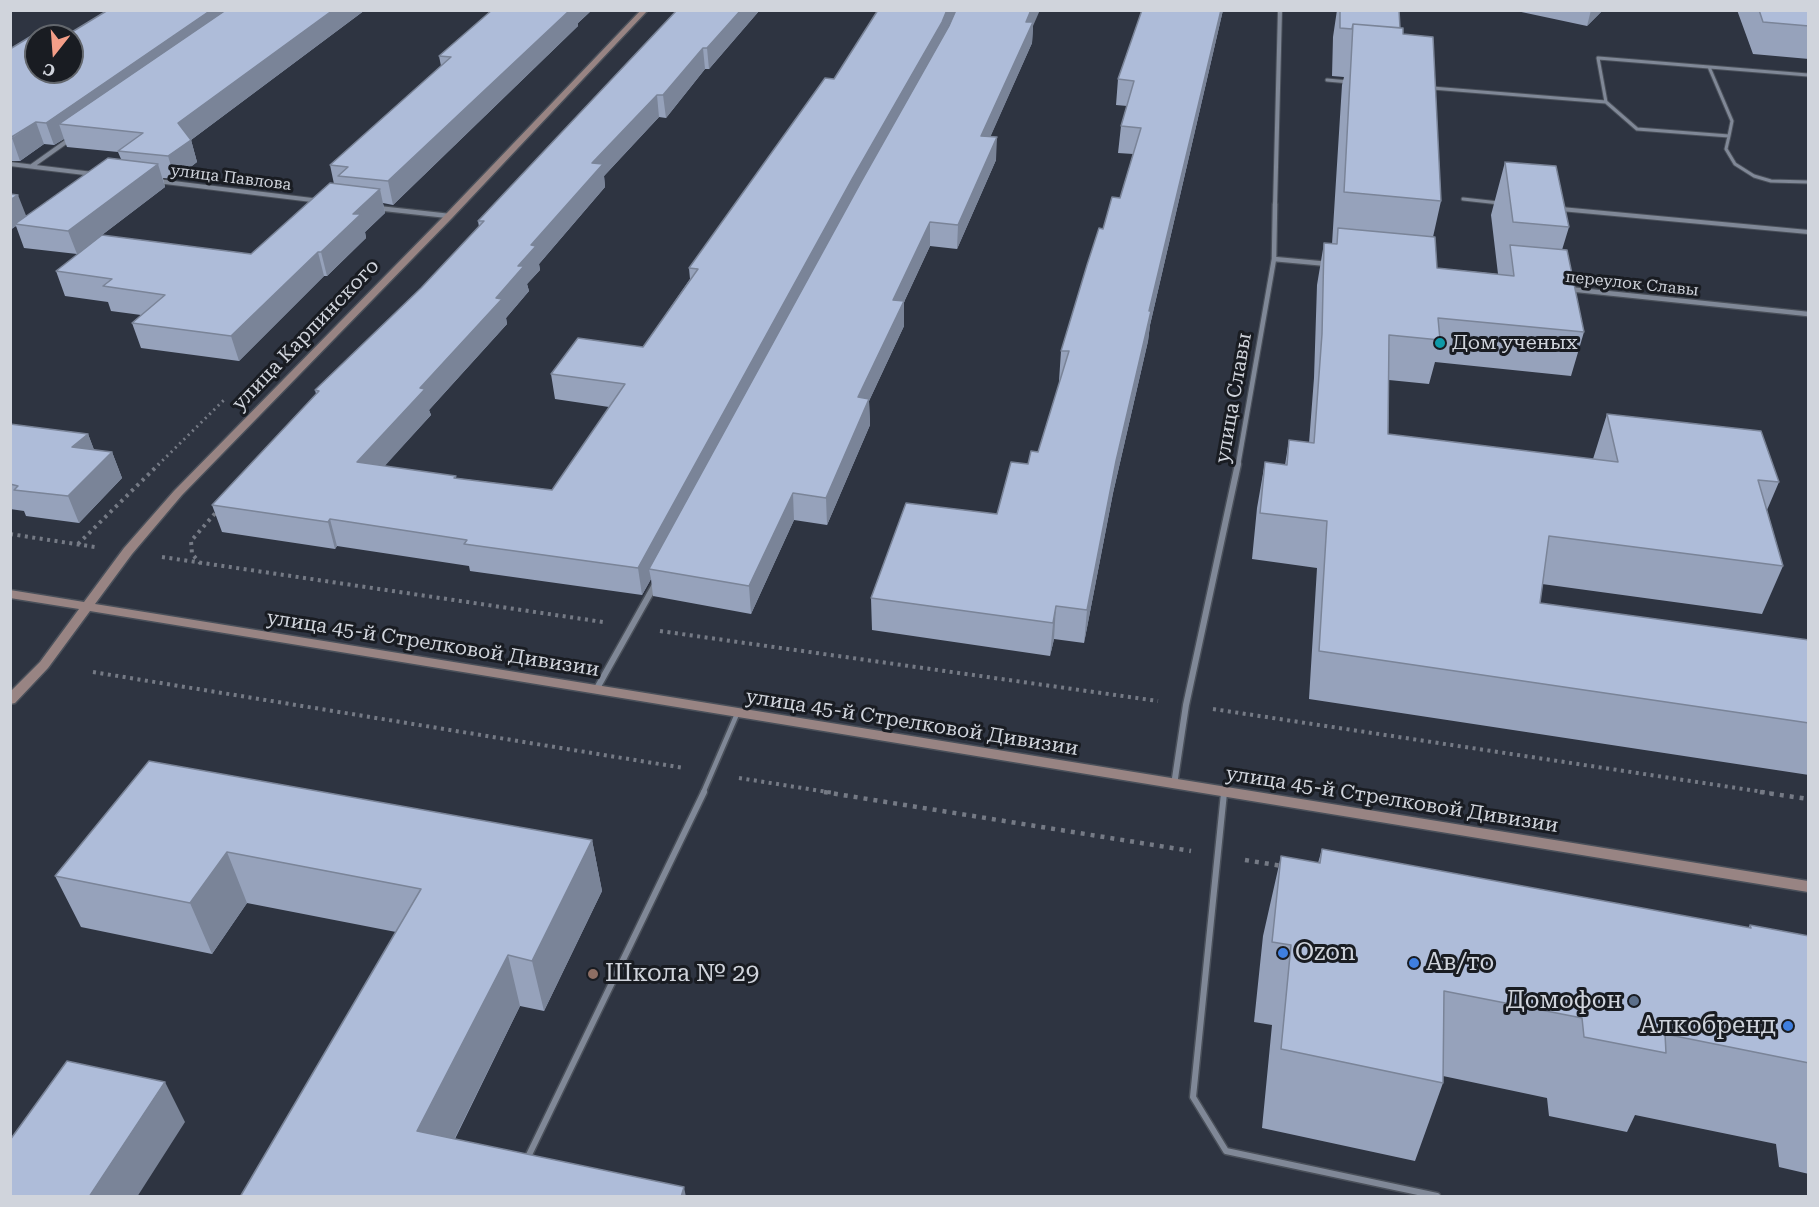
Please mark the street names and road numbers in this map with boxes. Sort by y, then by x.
street label: улица Павлова [170,161,292,195]
street label: улица Карпинского [227,254,385,416]
street label: переулок Славы [1564,267,1700,301]
street label: улица Славы [1211,331,1257,465]
street label: улица 45-й Стрелковой Дивизии [265,606,601,682]
street label: улица 45-й Стрелковой Дивизии [744,685,1080,761]
street label: улица 45-й Стрелковой Дивизии [1224,762,1560,838]

